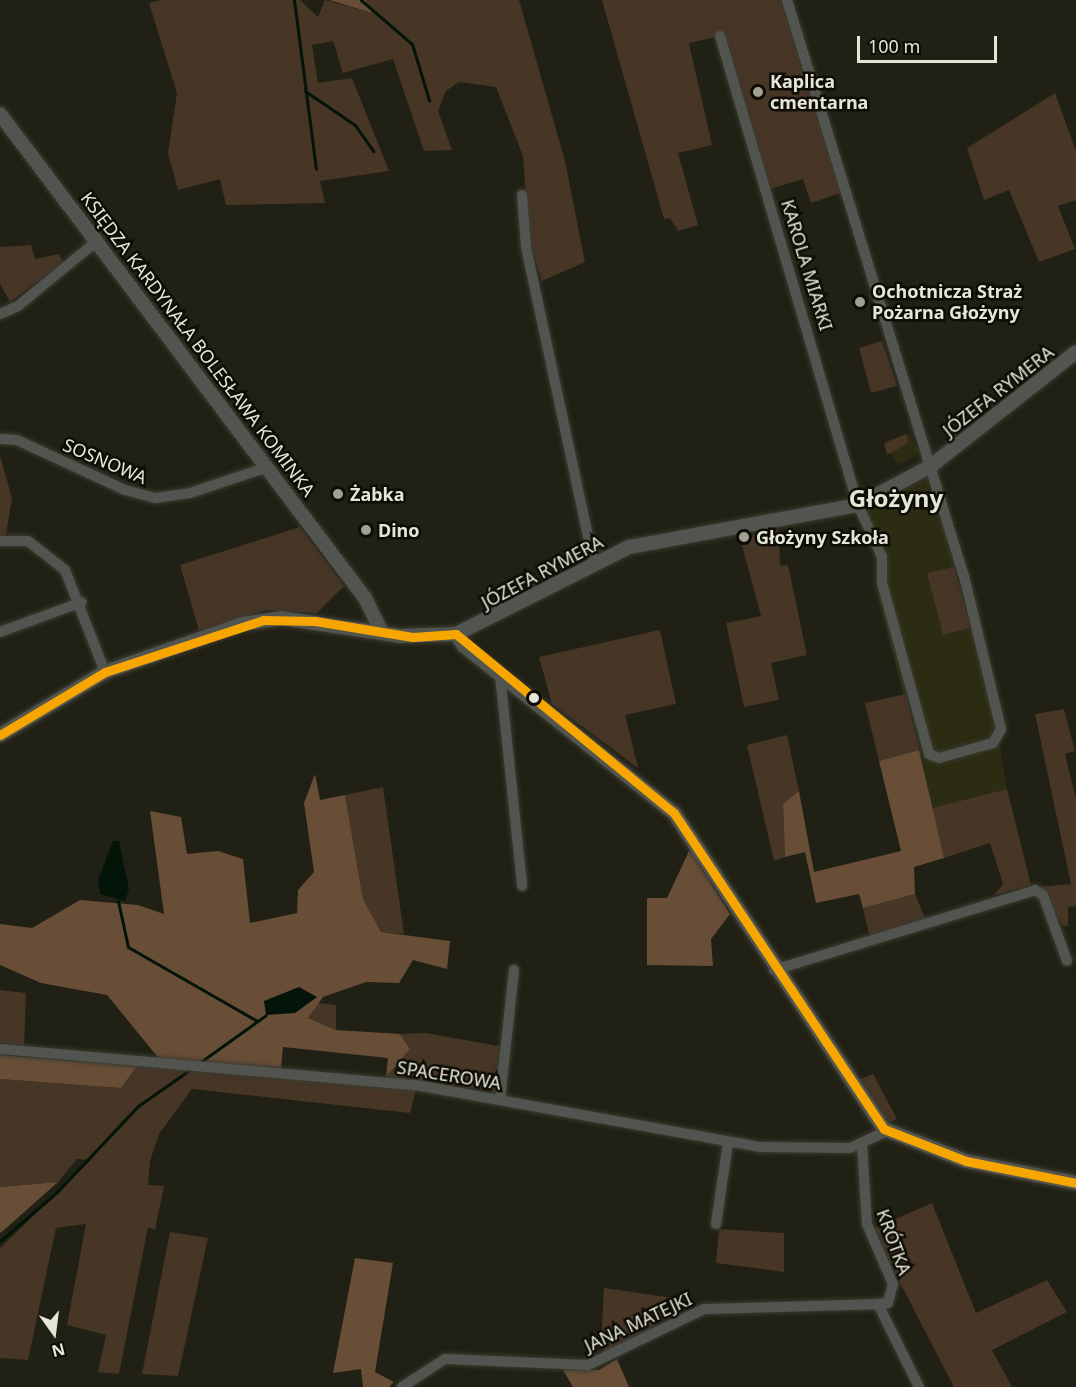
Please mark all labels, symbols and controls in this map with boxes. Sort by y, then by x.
scale bar [860,24,1000,62]
text: 100 m [868,34,920,58]
place label: Kaplica cmentarna [770,71,868,113]
marker: Kaplica cmentarna [751,85,765,99]
street label: KSIĘDZA KARDYNAŁA BOLESŁAWA KOMINKA [76,188,320,500]
street label: KAROLA MIARKI [777,197,837,333]
place label: Ochotnicza Straż Pożarna Głożyny [872,281,1022,324]
marker: Ochotnicza Straż Pożarna Głożyny [853,295,867,309]
street label: JÓZEFA RYMERA [938,341,1058,441]
street label: SOSNOWA [60,434,150,488]
place label: Żabka [350,483,405,505]
district label: Głożyny [849,484,943,512]
marker: Żabka [331,487,345,501]
place label: Dino [378,519,420,541]
marker: Dino [359,523,373,537]
place label: Głożyny Szkoła [756,526,889,548]
marker: Głożyny Szkoła [737,530,751,544]
street label: JÓZEFA RYMERA [477,531,607,613]
unlabelled marker [528,692,540,704]
street label: SPACEROWA [395,1056,503,1094]
street label: KRÓTKA [872,1206,916,1278]
street label: JANA MATEJKI [581,1288,695,1356]
north arrow [24,1303,84,1363]
text: N [49,1338,67,1363]

